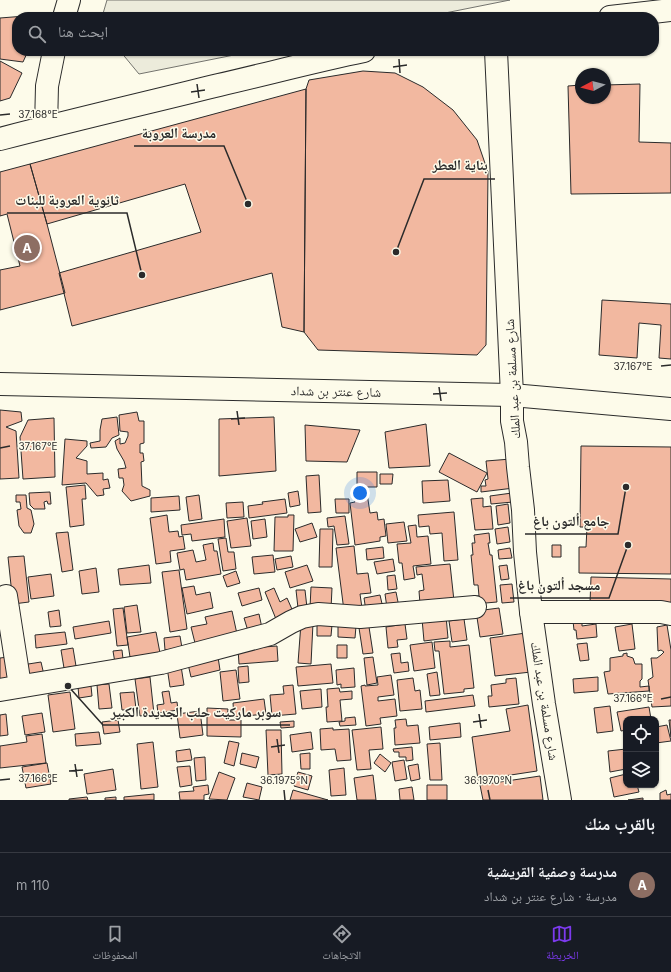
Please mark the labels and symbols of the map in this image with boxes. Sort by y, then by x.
north arrow [575,68,611,104]
text: 37.168°E [18,108,58,120]
callout: مدرسة العروبة [134,120,224,146]
text: مدرسة العروبة [142,124,216,142]
callout: بناية العطر [424,153,495,179]
text: بناية العطر [431,156,488,174]
callout: ثانوية العروبة للبنات [7,187,127,213]
text: ثانوية العروبة للبنات [15,191,119,209]
pin: A [14,233,40,263]
street label: شارع مسلمة بن عبد الملك [501,319,525,439]
text: 37.167°E [613,360,653,372]
street label: شارع عنتر بن شداد [291,382,381,402]
text: 37.167°E [18,440,58,452]
your location [350,483,370,503]
callout: جامع ألتون باغ [525,508,618,534]
text: جامع ألتون باغ [533,512,609,531]
callout: مسجد ألتون باغ [510,572,609,598]
text: مسجد ألتون باغ [518,576,600,594]
street label: شارع مسلمة بن عبد الملك [526,640,562,762]
text: 37.166°E [613,692,653,704]
callout: سوبر ماركيت حلب الجديدة الكبير [103,699,290,725]
text: سوبر ماركيت حلب الجديدة الكبير [110,703,281,721]
text: 37.166°E [18,772,58,784]
text: 36.1975°N [260,774,308,786]
text: 36.1970°N [464,774,512,786]

